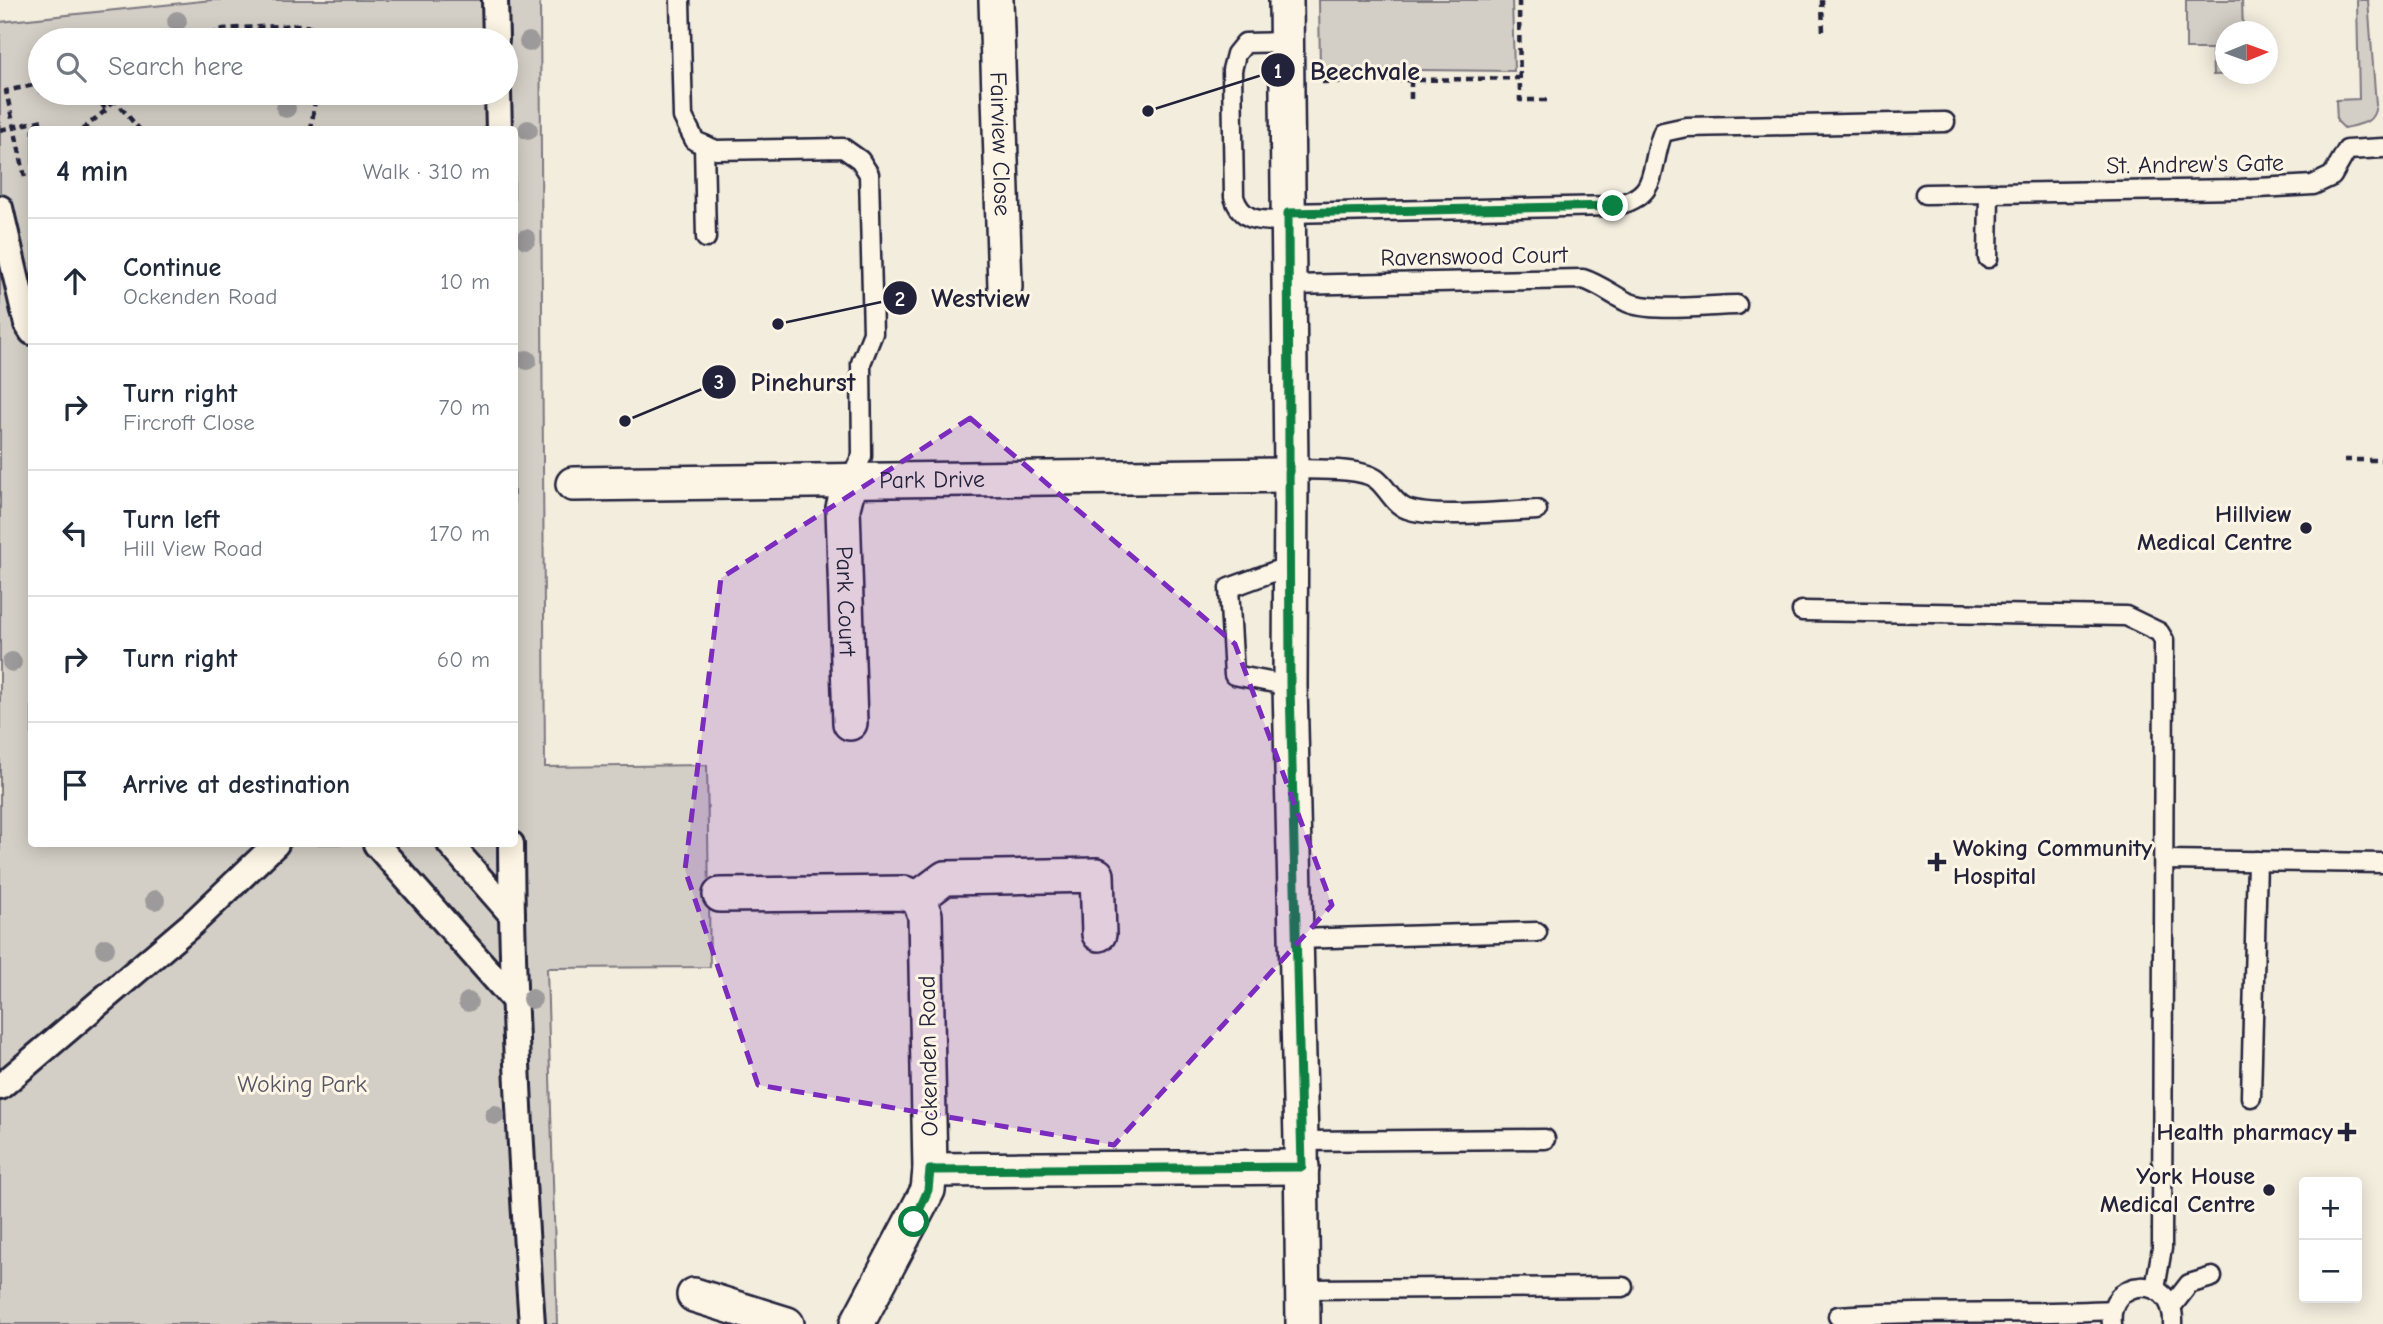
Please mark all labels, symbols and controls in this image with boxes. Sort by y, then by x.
north arrow [2215,21,2278,84]
search box [28,28,518,105]
callout: Beechvale [1261,47,1434,94]
icon: search [52,48,90,86]
text: Search here [108,52,243,82]
text: Beechvale [1310,57,1420,87]
text: 1 [1274,59,1282,83]
street label: Fairview Close [984,71,1017,216]
street label: St. Andrew's Gate [2106,148,2284,180]
text: 4 min [56,154,128,189]
text: Walk · 310 m [363,158,490,185]
route end [1597,190,1628,221]
street label: Ravenswood Court [1380,240,1569,272]
text: Continue [123,253,221,283]
icon: ahead [56,262,94,300]
text: 10 m [440,268,490,295]
callout: Westview [883,275,1045,322]
text: Ockenden Road [123,283,278,310]
text: Westview [931,284,1031,314]
text: 2 [895,287,905,311]
callout: Pinehurst [702,359,869,406]
text: Pinehurst [751,368,856,398]
text: 3 [714,370,724,394]
text: Turn right [123,379,237,409]
icon: right [56,388,94,426]
text: 70 m [438,394,490,421]
text: Fircroft Close [123,409,255,436]
street label: Park Drive [879,465,985,494]
place label: Hillview Medical Centre [2137,500,2292,556]
text: Turn left [123,505,220,535]
icon: left [56,514,94,552]
text: 170 m [429,520,490,547]
marker: Hillview Medical Centre [2298,520,2314,536]
text: Hill View Road [123,535,263,562]
street label: Park Court [830,546,862,658]
icon: right [56,640,94,678]
text: Turn right [123,644,237,674]
text: 60 m [437,646,490,673]
icon: arrive [56,766,94,804]
text: Arrive at destination [123,770,350,800]
place label: Woking Community Hospital [1953,834,2152,890]
marker: Woking Community Hospital [1927,852,1947,872]
street label: Ockenden Road [913,975,943,1137]
park label: Woking Park [237,1070,367,1098]
place label: Health pharmacy [2157,1118,2333,1146]
marker: Health pharmacy [2339,1124,2355,1140]
place label: York House Medical Centre [2100,1162,2255,1218]
map controls [2299,1177,2362,1303]
button: + [2299,1177,2362,1240]
marker: York House Medical Centre [2261,1182,2277,1198]
route start [898,1206,929,1237]
button: − [2299,1240,2362,1303]

